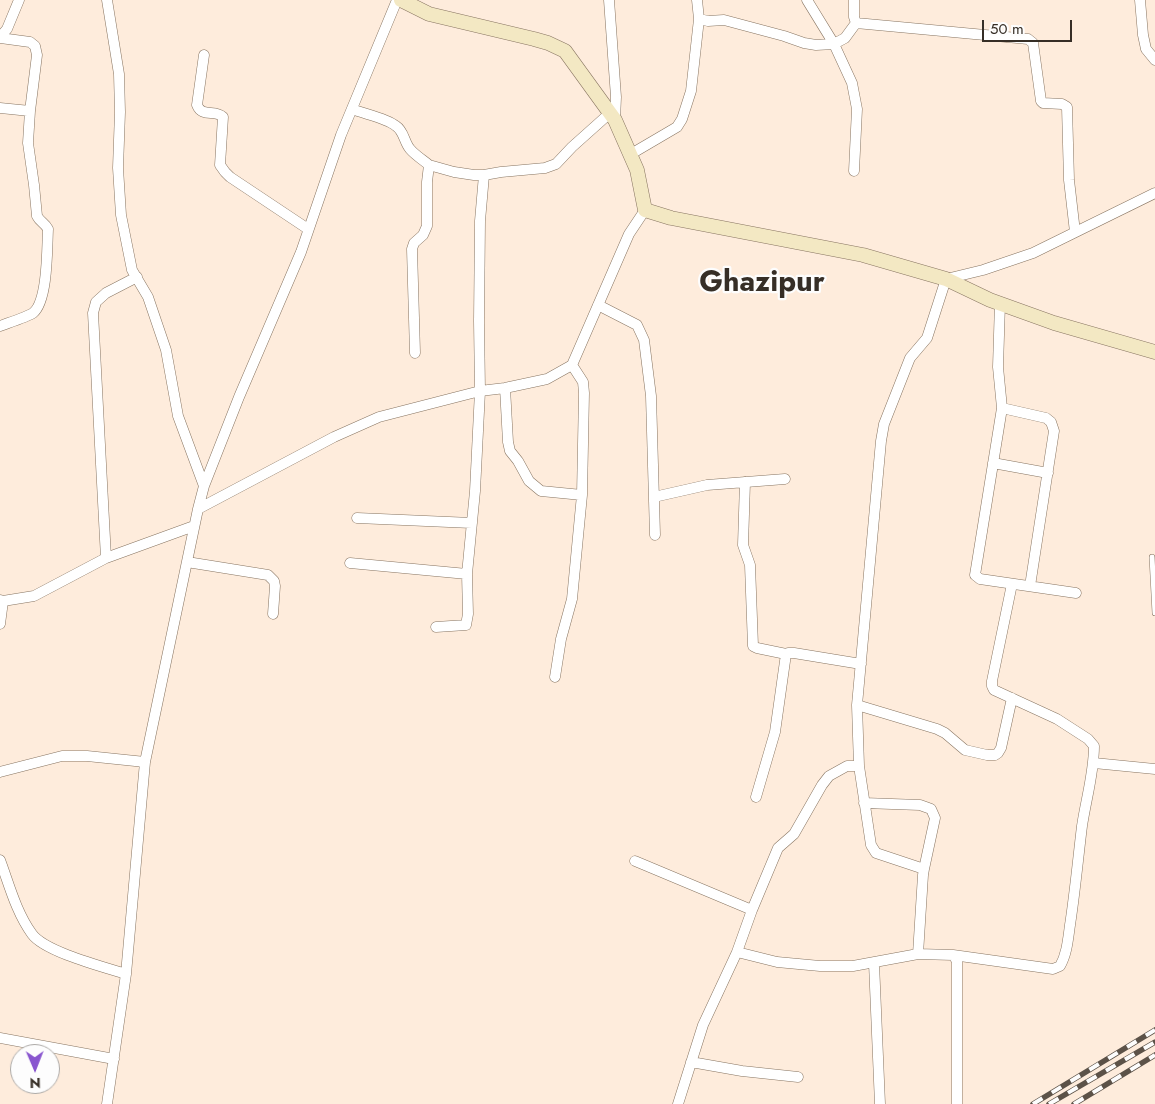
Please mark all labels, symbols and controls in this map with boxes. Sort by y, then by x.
scale bar [985,10,1075,42]
text: 50 m [990,18,1024,40]
district label: Ghazipur [699,267,825,301]
north arrow [10,1044,60,1094]
text: N [30,1073,41,1093]

